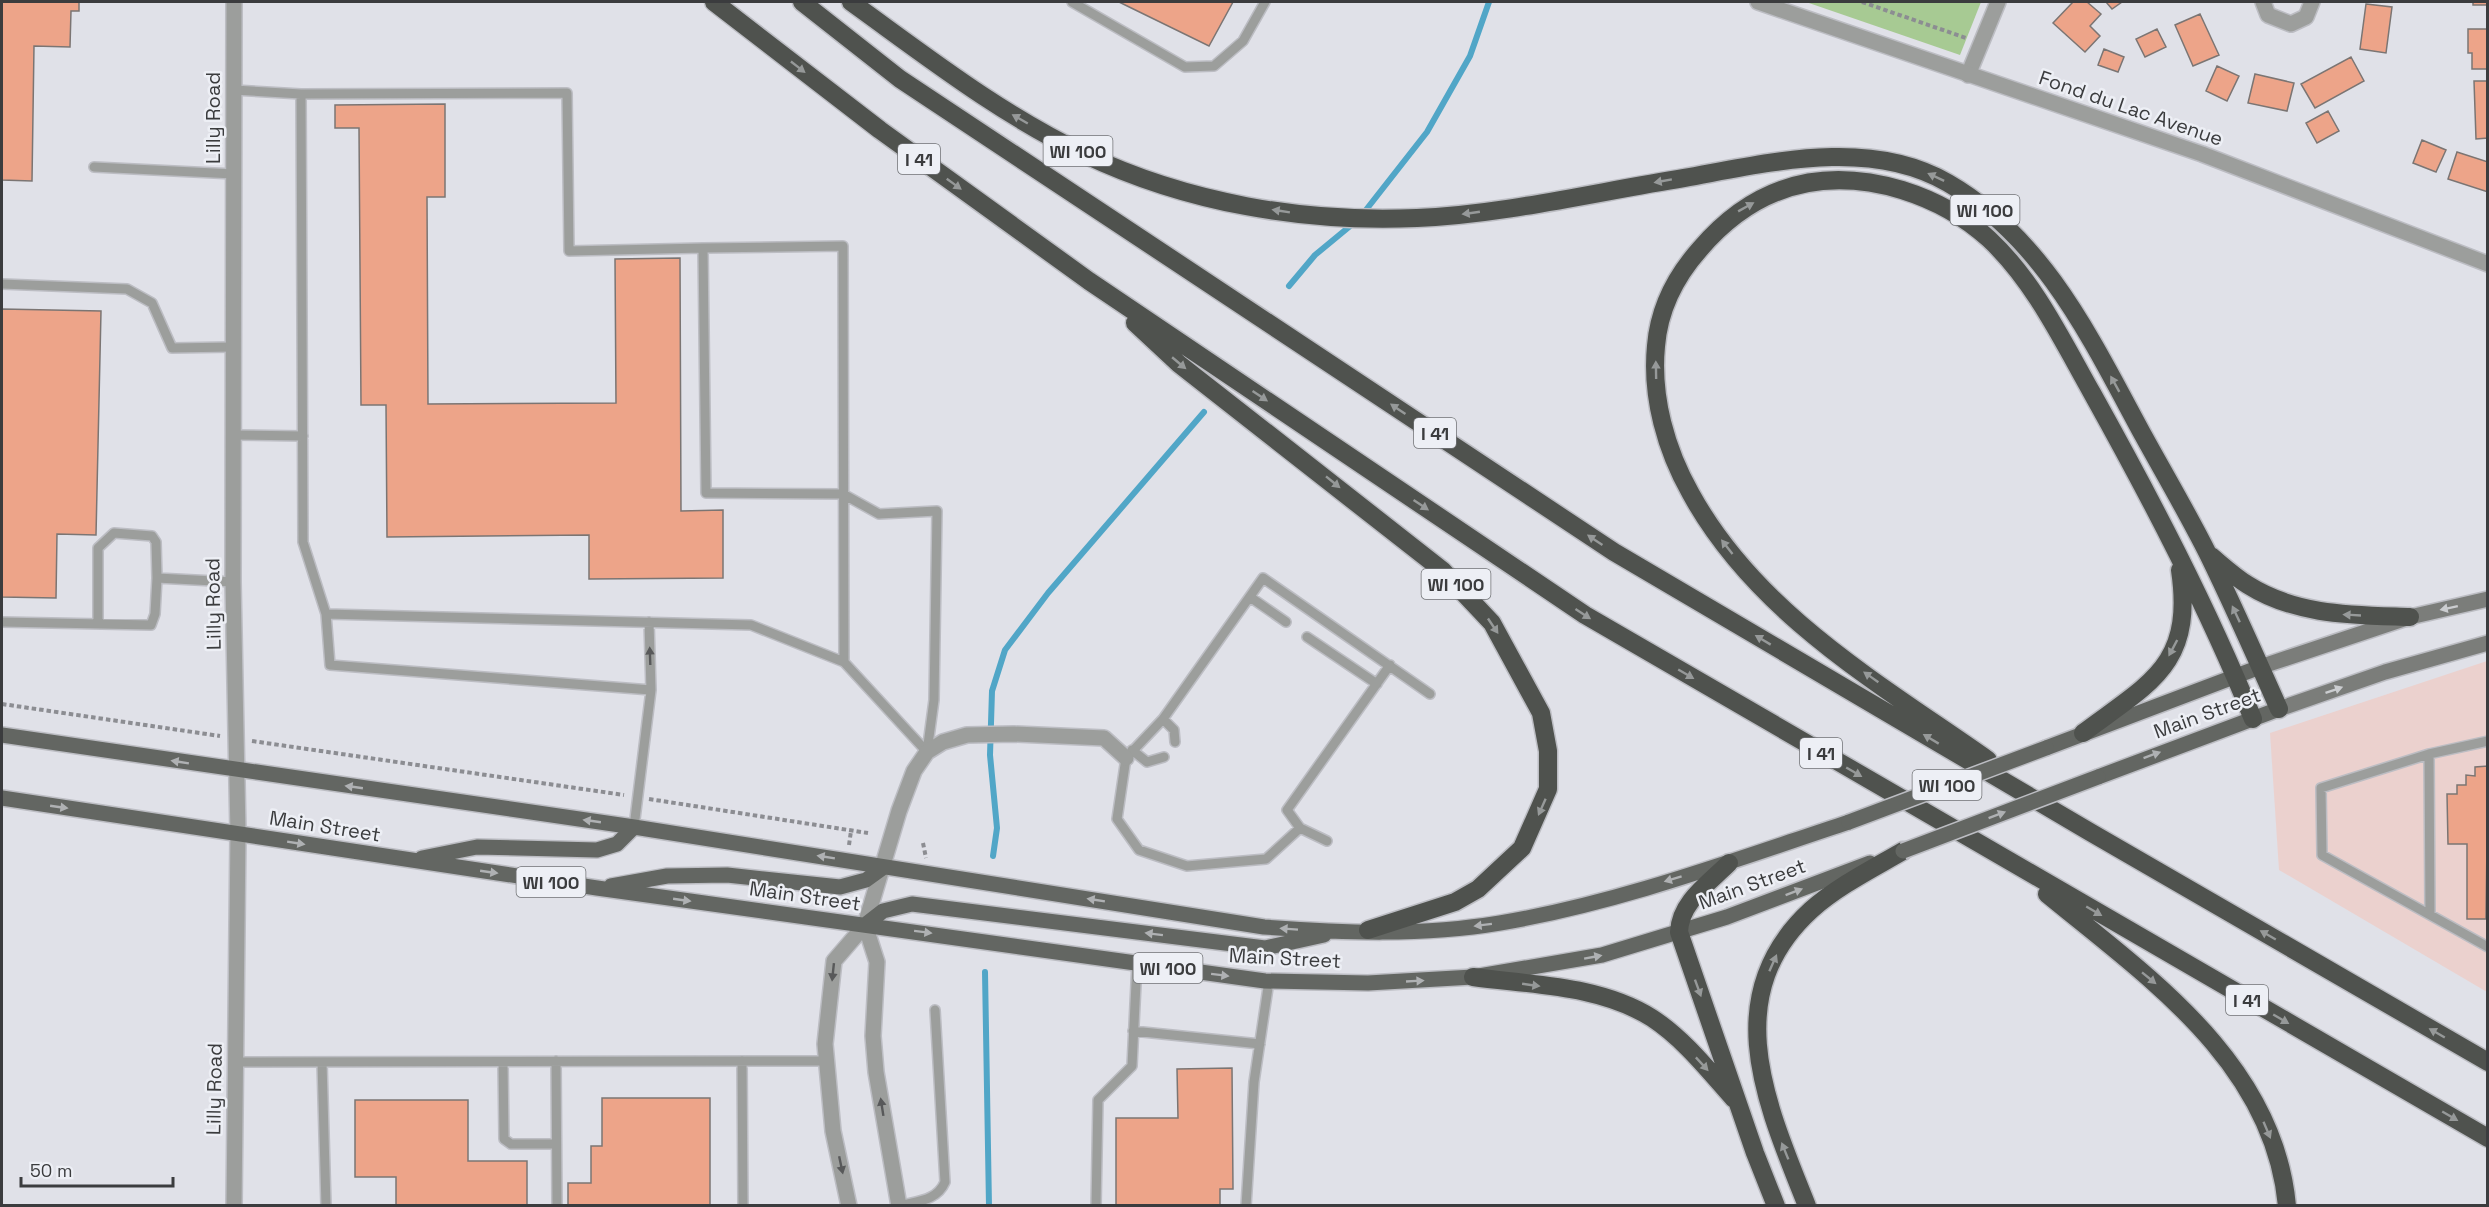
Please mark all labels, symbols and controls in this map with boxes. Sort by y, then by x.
one-way arrow [790,61,806,73]
street label: Fond du Lac Avenue [2035,64,2227,152]
street label: Lilly Road [200,72,226,164]
one-way arrow [1011,114,1028,124]
road number: WI 100 [1044,136,1112,166]
road number: I 41 [898,144,940,174]
one-way arrow [1926,172,1944,182]
one-way arrow [1654,177,1673,186]
one-way arrow [946,178,962,190]
road number: WI 100 [1950,195,2020,225]
one-way arrow [1738,202,1755,212]
one-way arrow [1271,207,1290,216]
one-way arrow [1461,208,1480,217]
one-way arrow [1171,356,1186,369]
one-way arrow [1651,360,1660,379]
one-way arrow [2110,375,2120,392]
one-way arrow [1251,390,1267,402]
one-way arrow [1390,404,1406,415]
road number: I 41 [1414,418,1456,448]
one-way arrow [1325,476,1341,489]
one-way arrow [1413,499,1429,511]
one-way arrow [1587,534,1604,545]
one-way arrow [1721,540,1733,555]
street label: Lilly Road [199,558,227,650]
road number: WI 100 [1422,569,1490,599]
one-way arrow [2440,603,2458,613]
one-way arrow [2231,605,2240,622]
one-way arrow [1575,608,1591,619]
one-way arrow [2342,610,2361,619]
one-way arrow [1487,618,1499,634]
one-way arrow [1755,634,1771,645]
one-way arrow [2168,640,2178,657]
one-way arrow [645,646,655,665]
one-way arrow [1678,669,1694,680]
one-way arrow [1863,671,1879,683]
street label: Main Street [2150,682,2264,744]
one-way arrow [2325,685,2343,695]
one-way arrow [1923,733,1939,744]
road number: I 41 [1800,738,1842,768]
one-way arrow [2143,750,2161,760]
one-way arrow [170,757,189,766]
one-way arrow [1846,767,1863,777]
road number: WI 100 [1912,770,1982,800]
one-way arrow [345,782,364,791]
one-way arrow [1537,798,1546,815]
one-way arrow [50,802,69,811]
street label: Main Street [268,804,382,848]
one-way arrow [1988,810,2006,820]
one-way arrow [582,816,601,825]
one-way arrow [287,838,306,847]
one-way arrow [816,852,835,861]
street label: Main Street [1695,853,1809,915]
road number: WI 100 [516,867,586,897]
one-way arrow [479,868,498,877]
street label: Main Street [748,875,862,917]
one-way arrow [1663,875,1681,884]
one-way arrow [1785,887,1803,896]
one-way arrow [672,895,691,904]
one-way arrow [1086,896,1105,905]
one-way arrow [2085,906,2102,916]
one-way arrow [1474,920,1493,930]
one-way arrow [1279,924,1298,933]
one-way arrow [914,928,933,937]
one-way arrow [1145,929,1164,939]
one-way arrow [2259,930,2276,940]
street label: Main Street [1228,942,1342,974]
one-way arrow [1583,952,1602,961]
road number: WI 100 [1134,953,1202,983]
one-way arrow [1769,954,1778,972]
one-way arrow [828,962,838,981]
one-way arrow [1211,970,1230,980]
one-way arrow [2141,971,2157,984]
one-way arrow [1405,976,1424,985]
one-way arrow [1693,979,1703,997]
one-way arrow [1521,981,1540,990]
road number: I 41 [2226,985,2268,1015]
one-way arrow [2273,1014,2290,1024]
one-way arrow [2429,1027,2445,1038]
street label: Lilly Road [200,1043,228,1135]
one-way arrow [1695,1056,1708,1071]
one-way arrow [877,1097,886,1116]
one-way arrow [2442,1111,2458,1122]
one-way arrow [2262,1122,2272,1140]
one-way arrow [1780,1142,1789,1160]
scale bar [21,1150,172,1188]
one-way arrow [836,1156,846,1174]
text: 50 m [30,1159,72,1182]

